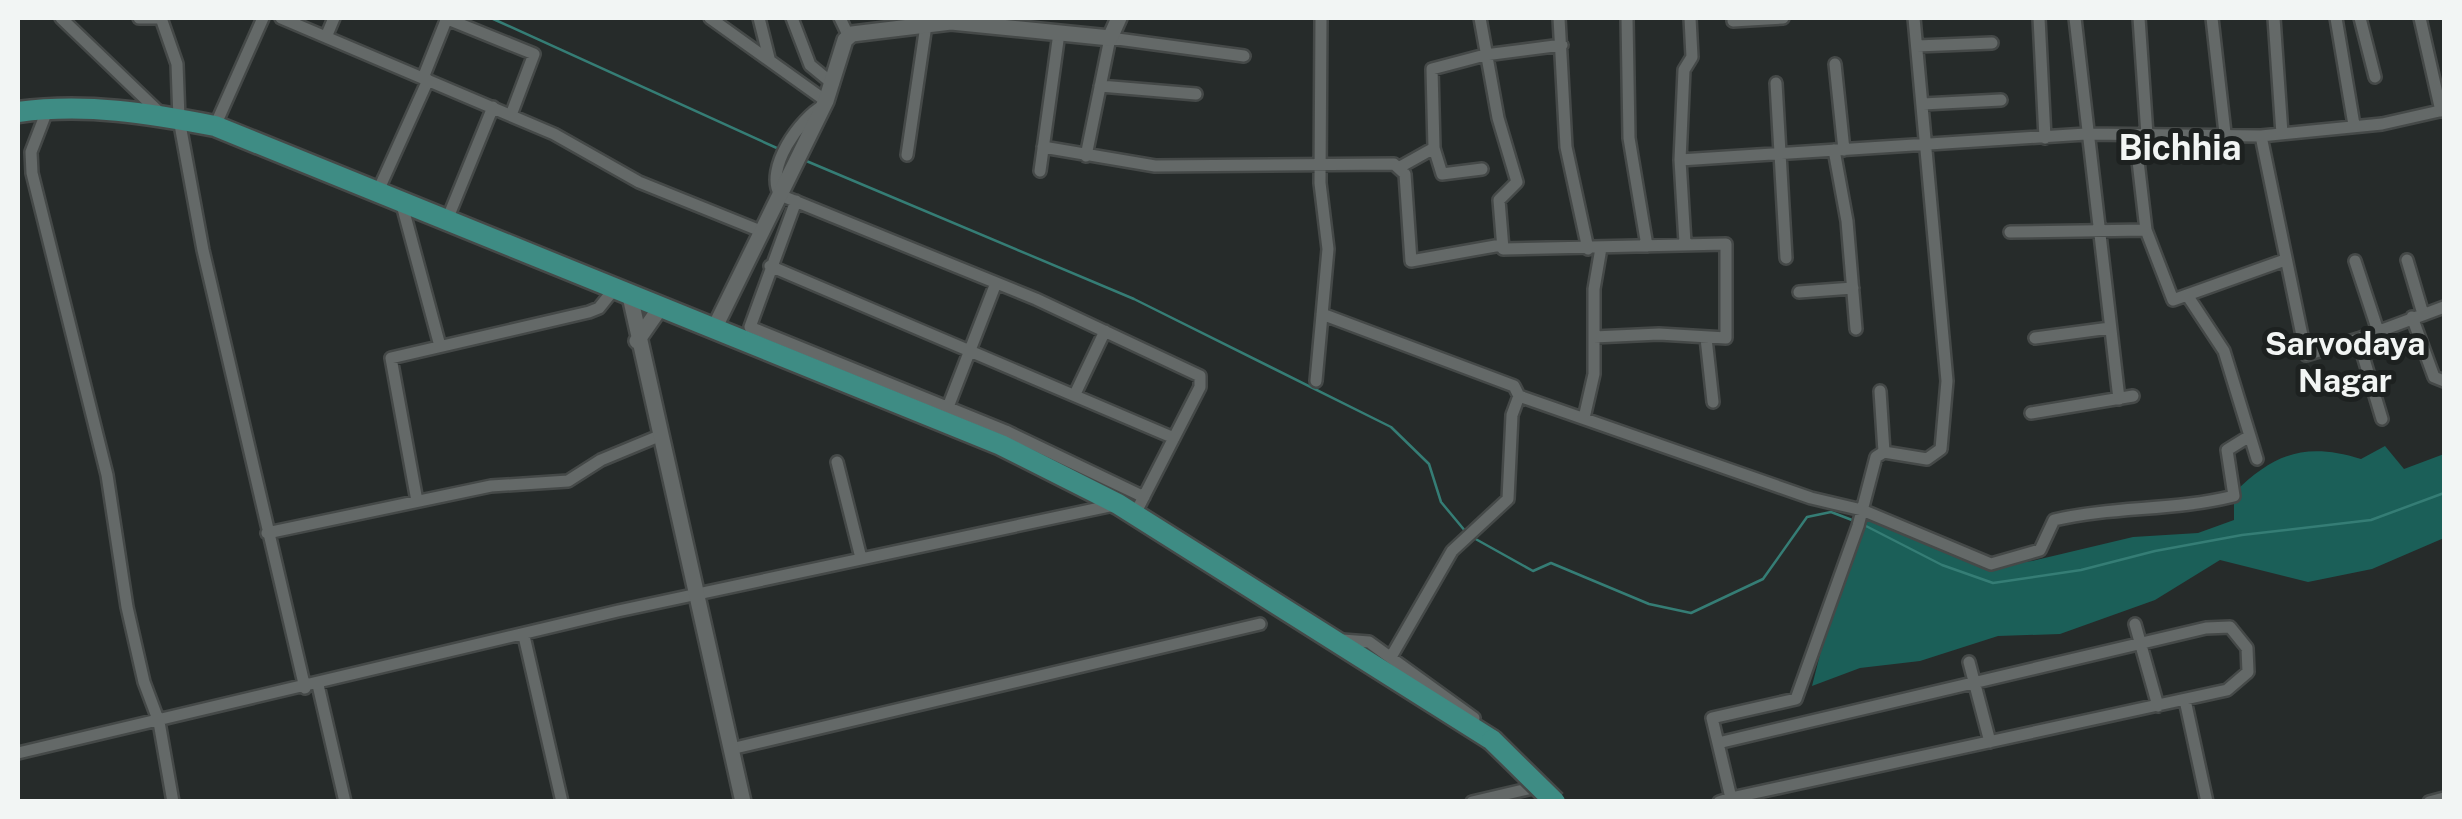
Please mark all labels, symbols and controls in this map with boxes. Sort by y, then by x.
district label: Bichhia [2119,127,2242,168]
district label: Sarvodaya Nagar [2265,325,2425,399]

